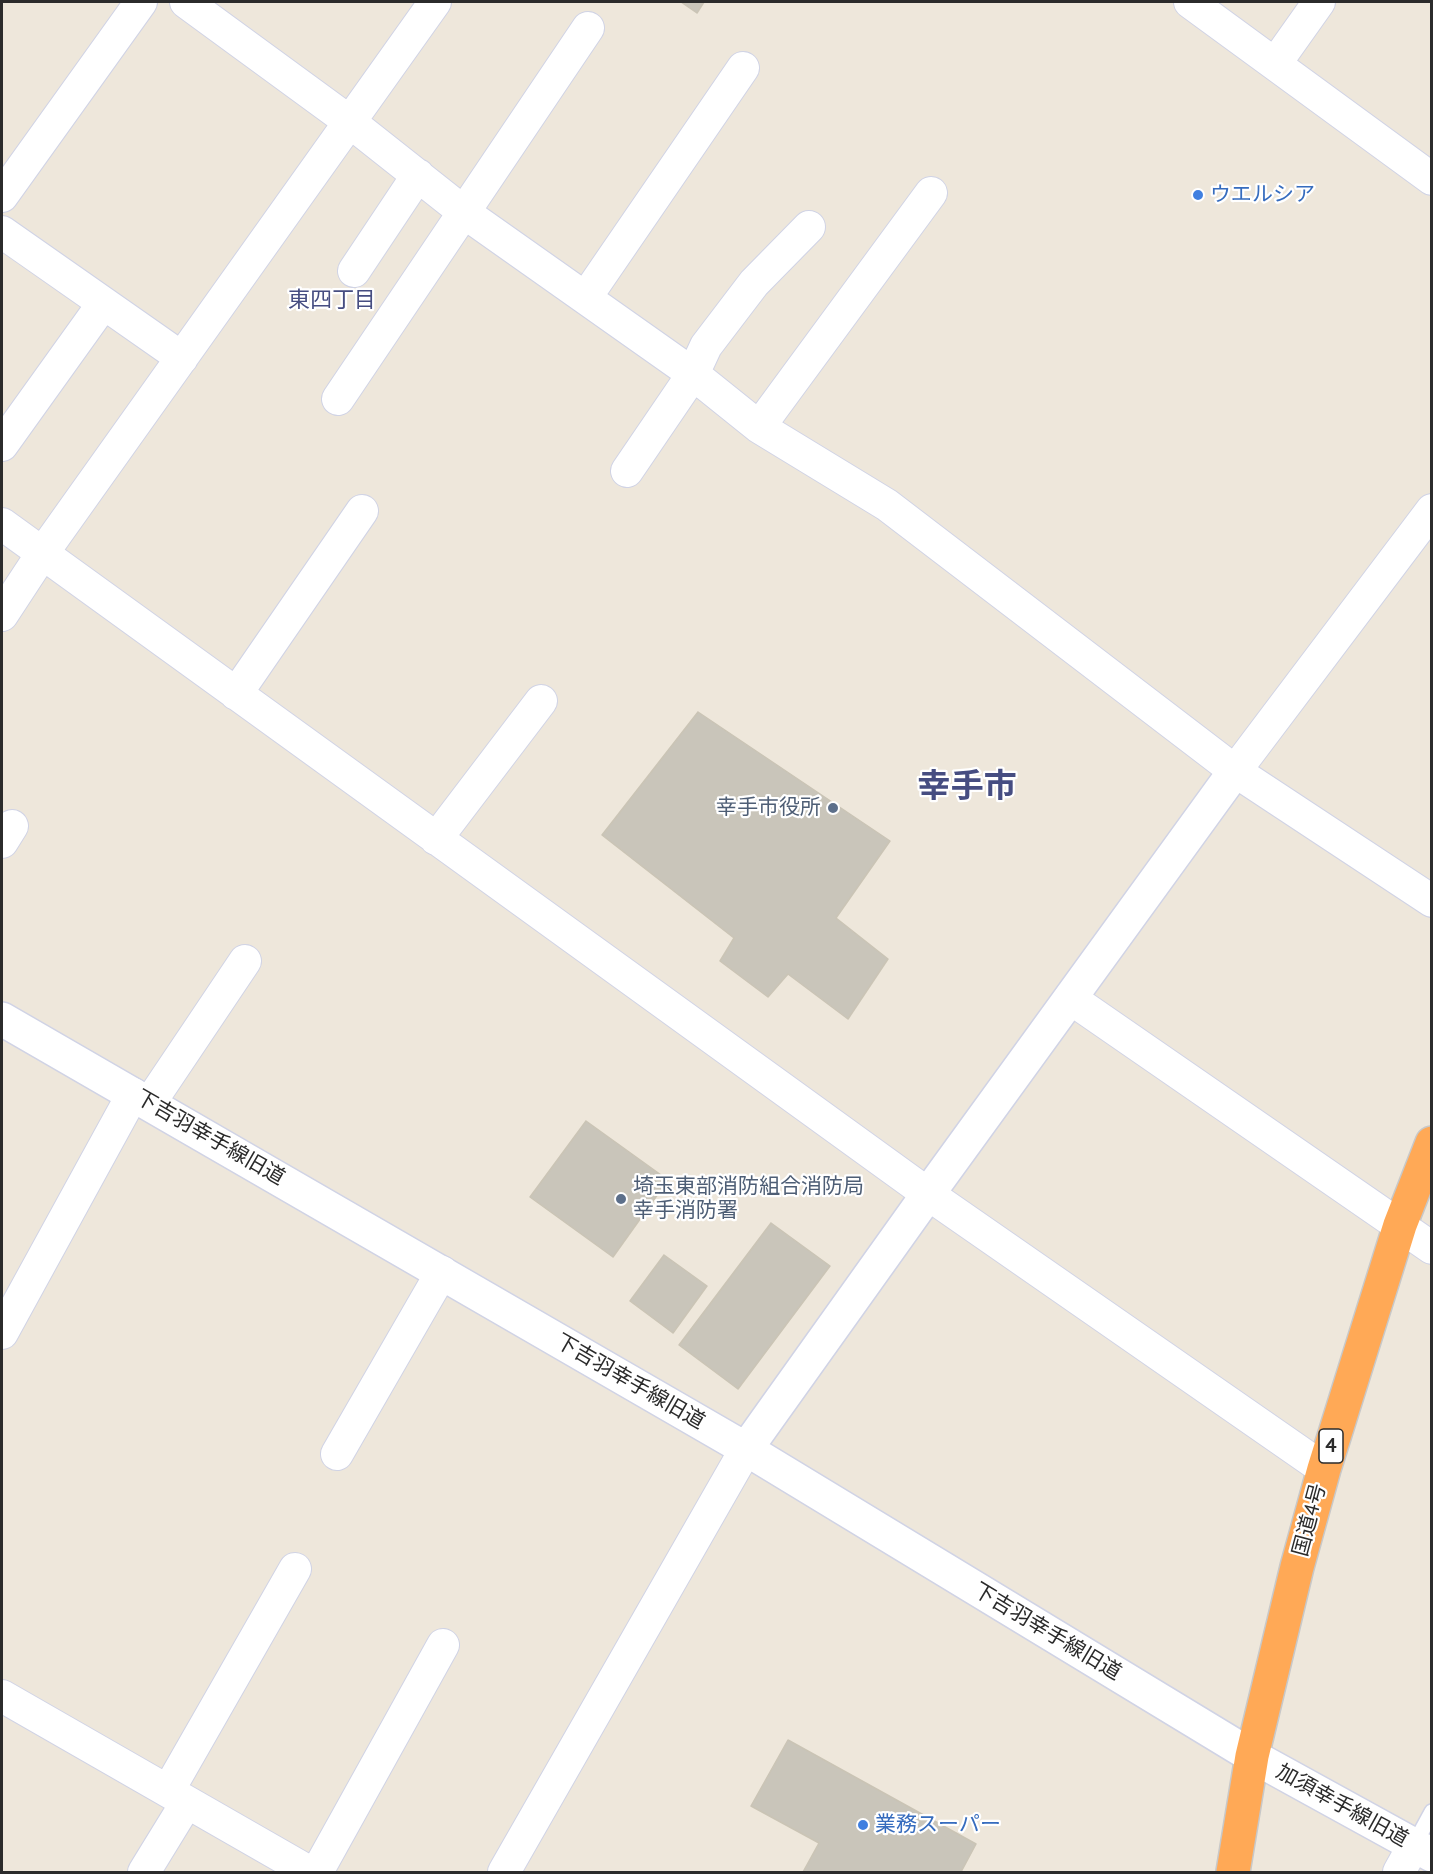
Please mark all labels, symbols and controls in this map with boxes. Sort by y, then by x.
place label: ウエルシア [1210,182,1315,208]
marker: ウエルシア [1191,188,1205,202]
district label: 東四丁目 [288,288,376,314]
district label: 幸手市 [918,768,1016,808]
place label: 幸手市役所 [716,795,821,821]
marker: 幸手市役所 [826,801,840,815]
street label: 下吉羽幸手線旧道 [131,1085,289,1191]
place label: 埼玉東部消防組合消防局 幸手消防署 [633,1174,864,1224]
marker: 埼玉東部消防組合消防局 幸手消防署 [614,1192,628,1206]
street label: 下吉羽幸手線旧道 [551,1329,709,1435]
road number: 4 [1319,1429,1343,1463]
street label: 国道4号 [1288,1481,1332,1559]
street label: 下吉羽幸手線旧道 [969,1578,1125,1686]
street label: 加須幸手線旧道 [1272,1759,1412,1853]
place label: 業務スーパー [875,1812,1001,1838]
marker: 業務スーパー [856,1818,870,1832]

